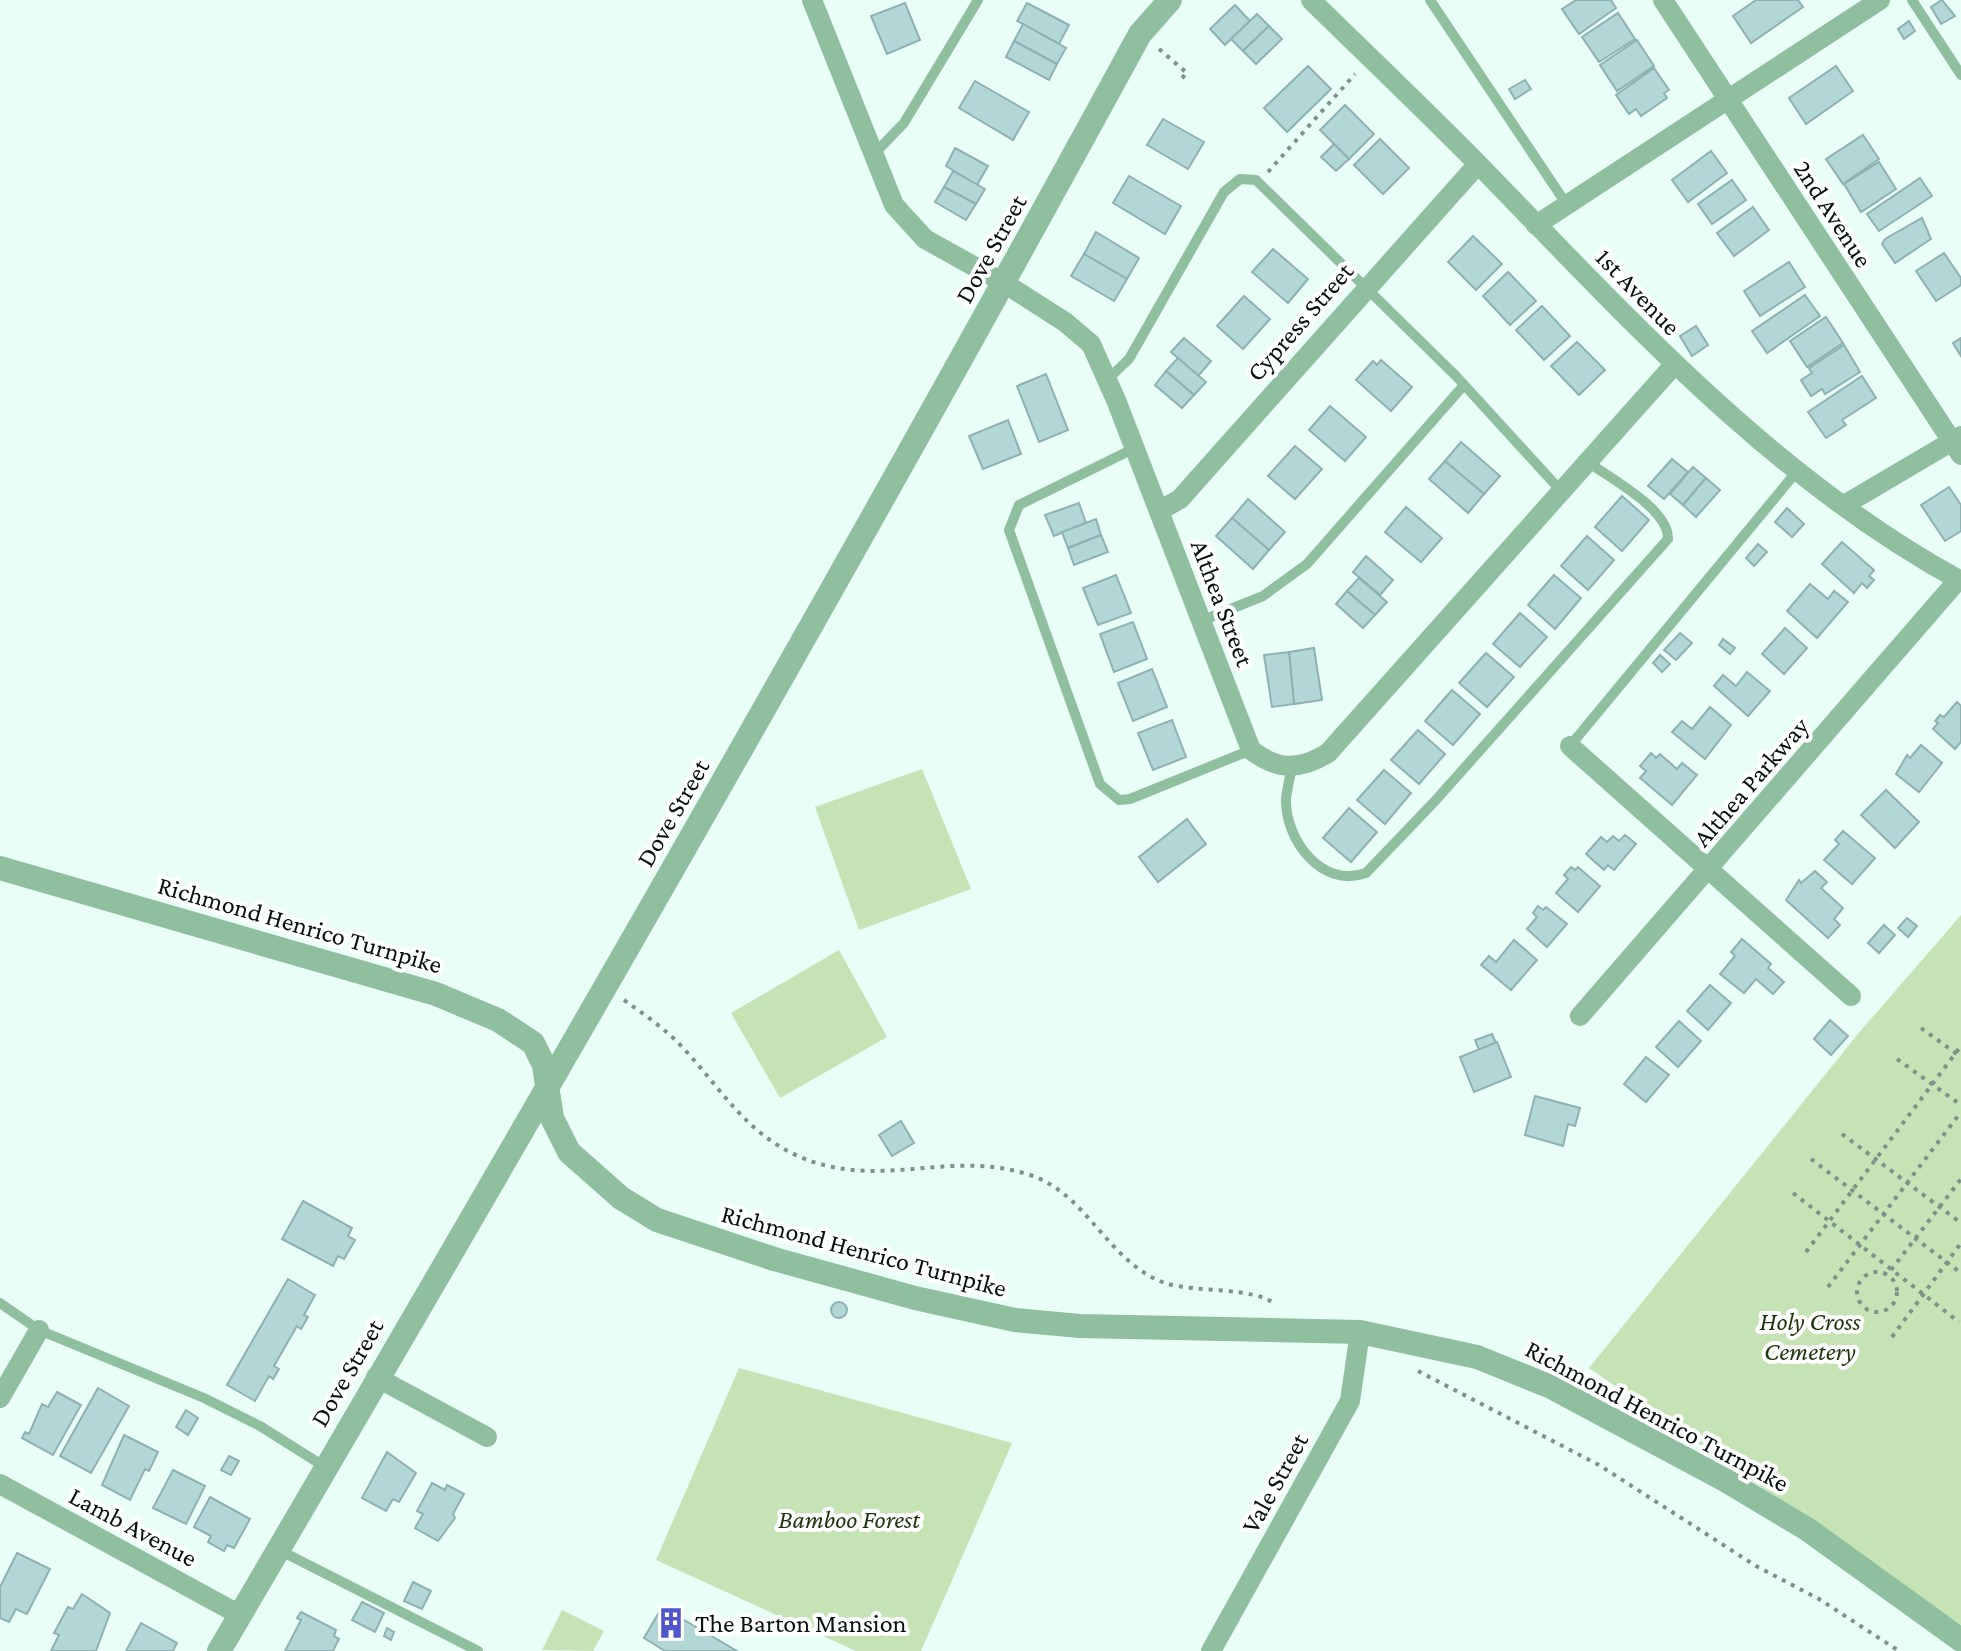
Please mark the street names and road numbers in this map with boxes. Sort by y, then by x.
street label: 2nd Avenue [1788,155,1878,273]
street label: Dove Street [949,190,1033,308]
street label: 1st Avenue [1590,243,1686,341]
street label: Cypress Street [1241,257,1359,387]
street label: Althea Street [1185,536,1260,671]
street label: Althea Parkway [1687,711,1815,852]
street label: Dove Street [631,754,716,872]
street label: Richmond Henrico Turnpike [155,871,445,979]
street label: Richmond Henrico Turnpike [718,1199,1010,1303]
street label: Dove Street [305,1314,390,1432]
street label: Richmond Henrico Turnpike [1520,1334,1794,1498]
street label: Vale Street [1236,1428,1314,1538]
street label: Lamb Avenue [64,1481,202,1573]

